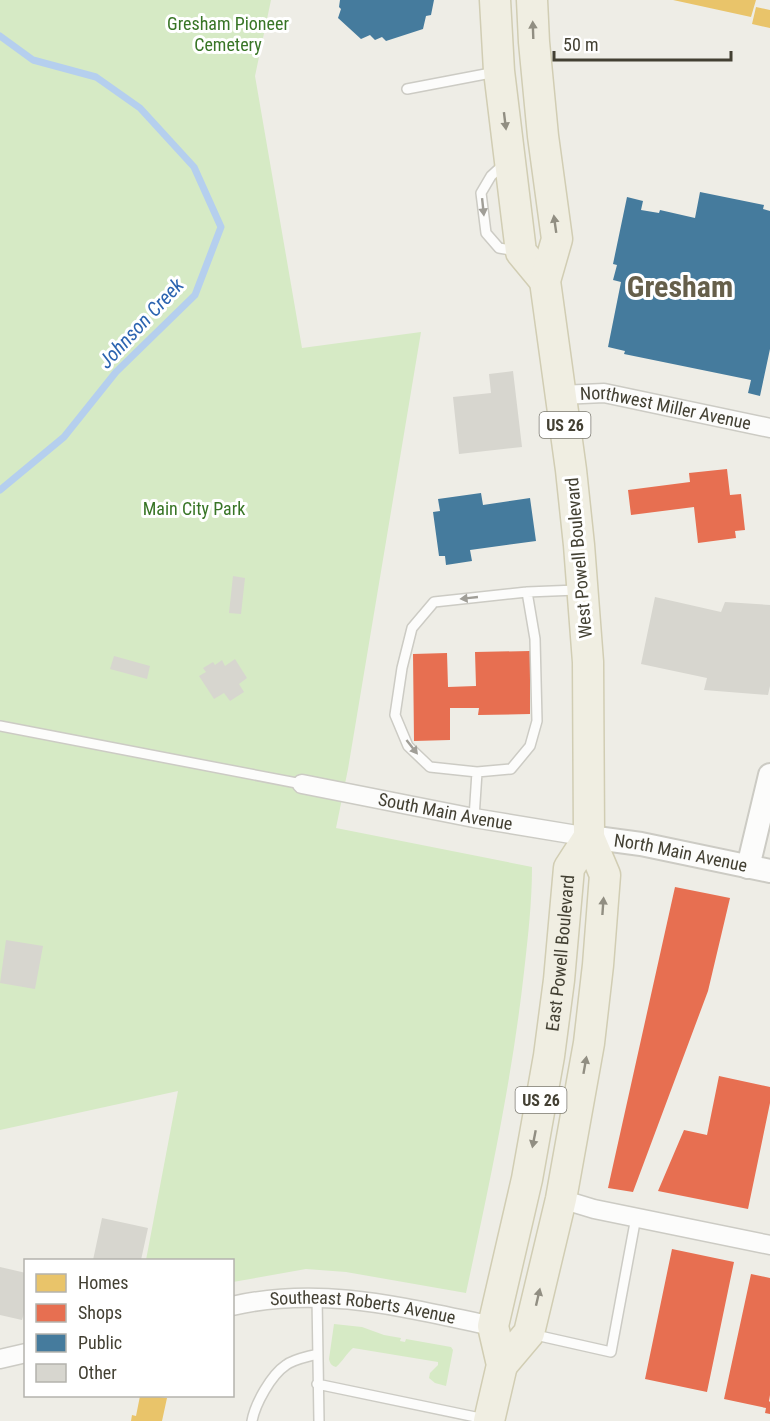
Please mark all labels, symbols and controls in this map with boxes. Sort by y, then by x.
park label: Gresham Pioneer Cemetery [167,13,289,55]
one-way arrow [528,21,538,40]
scale bar [554,24,731,62]
text: 50 m [563,34,598,55]
one-way arrow [500,112,509,131]
one-way arrow [478,198,488,217]
one-way arrow [550,214,559,233]
district label: Gresham [627,269,733,304]
water label: Johnson Creek [93,272,190,373]
street label: Northwest Miller Avenue [579,382,753,434]
road number: US 26 [540,412,590,438]
street label: West Powell Boulevard [561,477,596,639]
park label: Main City Park [143,498,245,519]
one-way arrow [460,593,479,603]
one-way arrow [405,739,418,755]
street label: South Main Avenue [376,788,514,834]
street label: North Main Avenue [613,829,749,876]
street label: East Powell Boulevard [541,874,578,1032]
one-way arrow [598,897,607,916]
one-way arrow [581,1055,590,1074]
road number: US 26 [516,1087,566,1113]
one-way arrow [529,1129,538,1148]
legend [24,1259,234,1397]
text: Homes [78,1272,128,1293]
street label: Southeast Roberts Avenue [269,1287,457,1328]
one-way arrow [533,1288,543,1306]
text: Shops [78,1302,122,1323]
text: Public [78,1332,122,1353]
text: Other [78,1362,117,1383]

